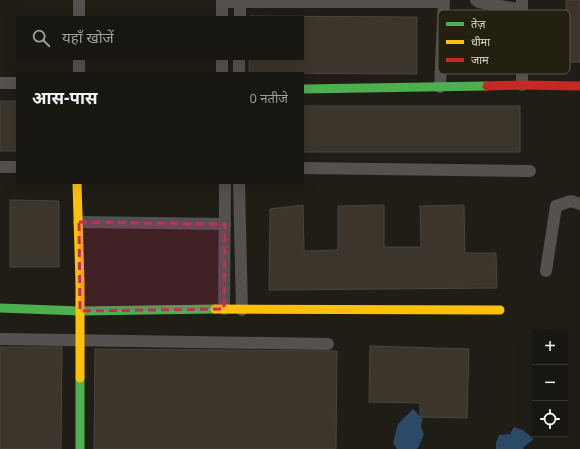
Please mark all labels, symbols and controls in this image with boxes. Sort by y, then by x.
legend [438,10,570,74]
search box [16,16,304,60]
text: तेज़ [471,16,486,31]
icon: search [30,27,52,49]
text: यहाँ खोजें [62,27,114,47]
text: धीमा [471,34,490,49]
text: जाम [471,52,489,67]
text: आस-पास [32,86,98,109]
text: 0 नतीजे [250,89,288,107]
map controls [532,329,568,437]
button: + [532,329,568,365]
button: − [532,365,568,401]
button: locate [532,401,568,437]

